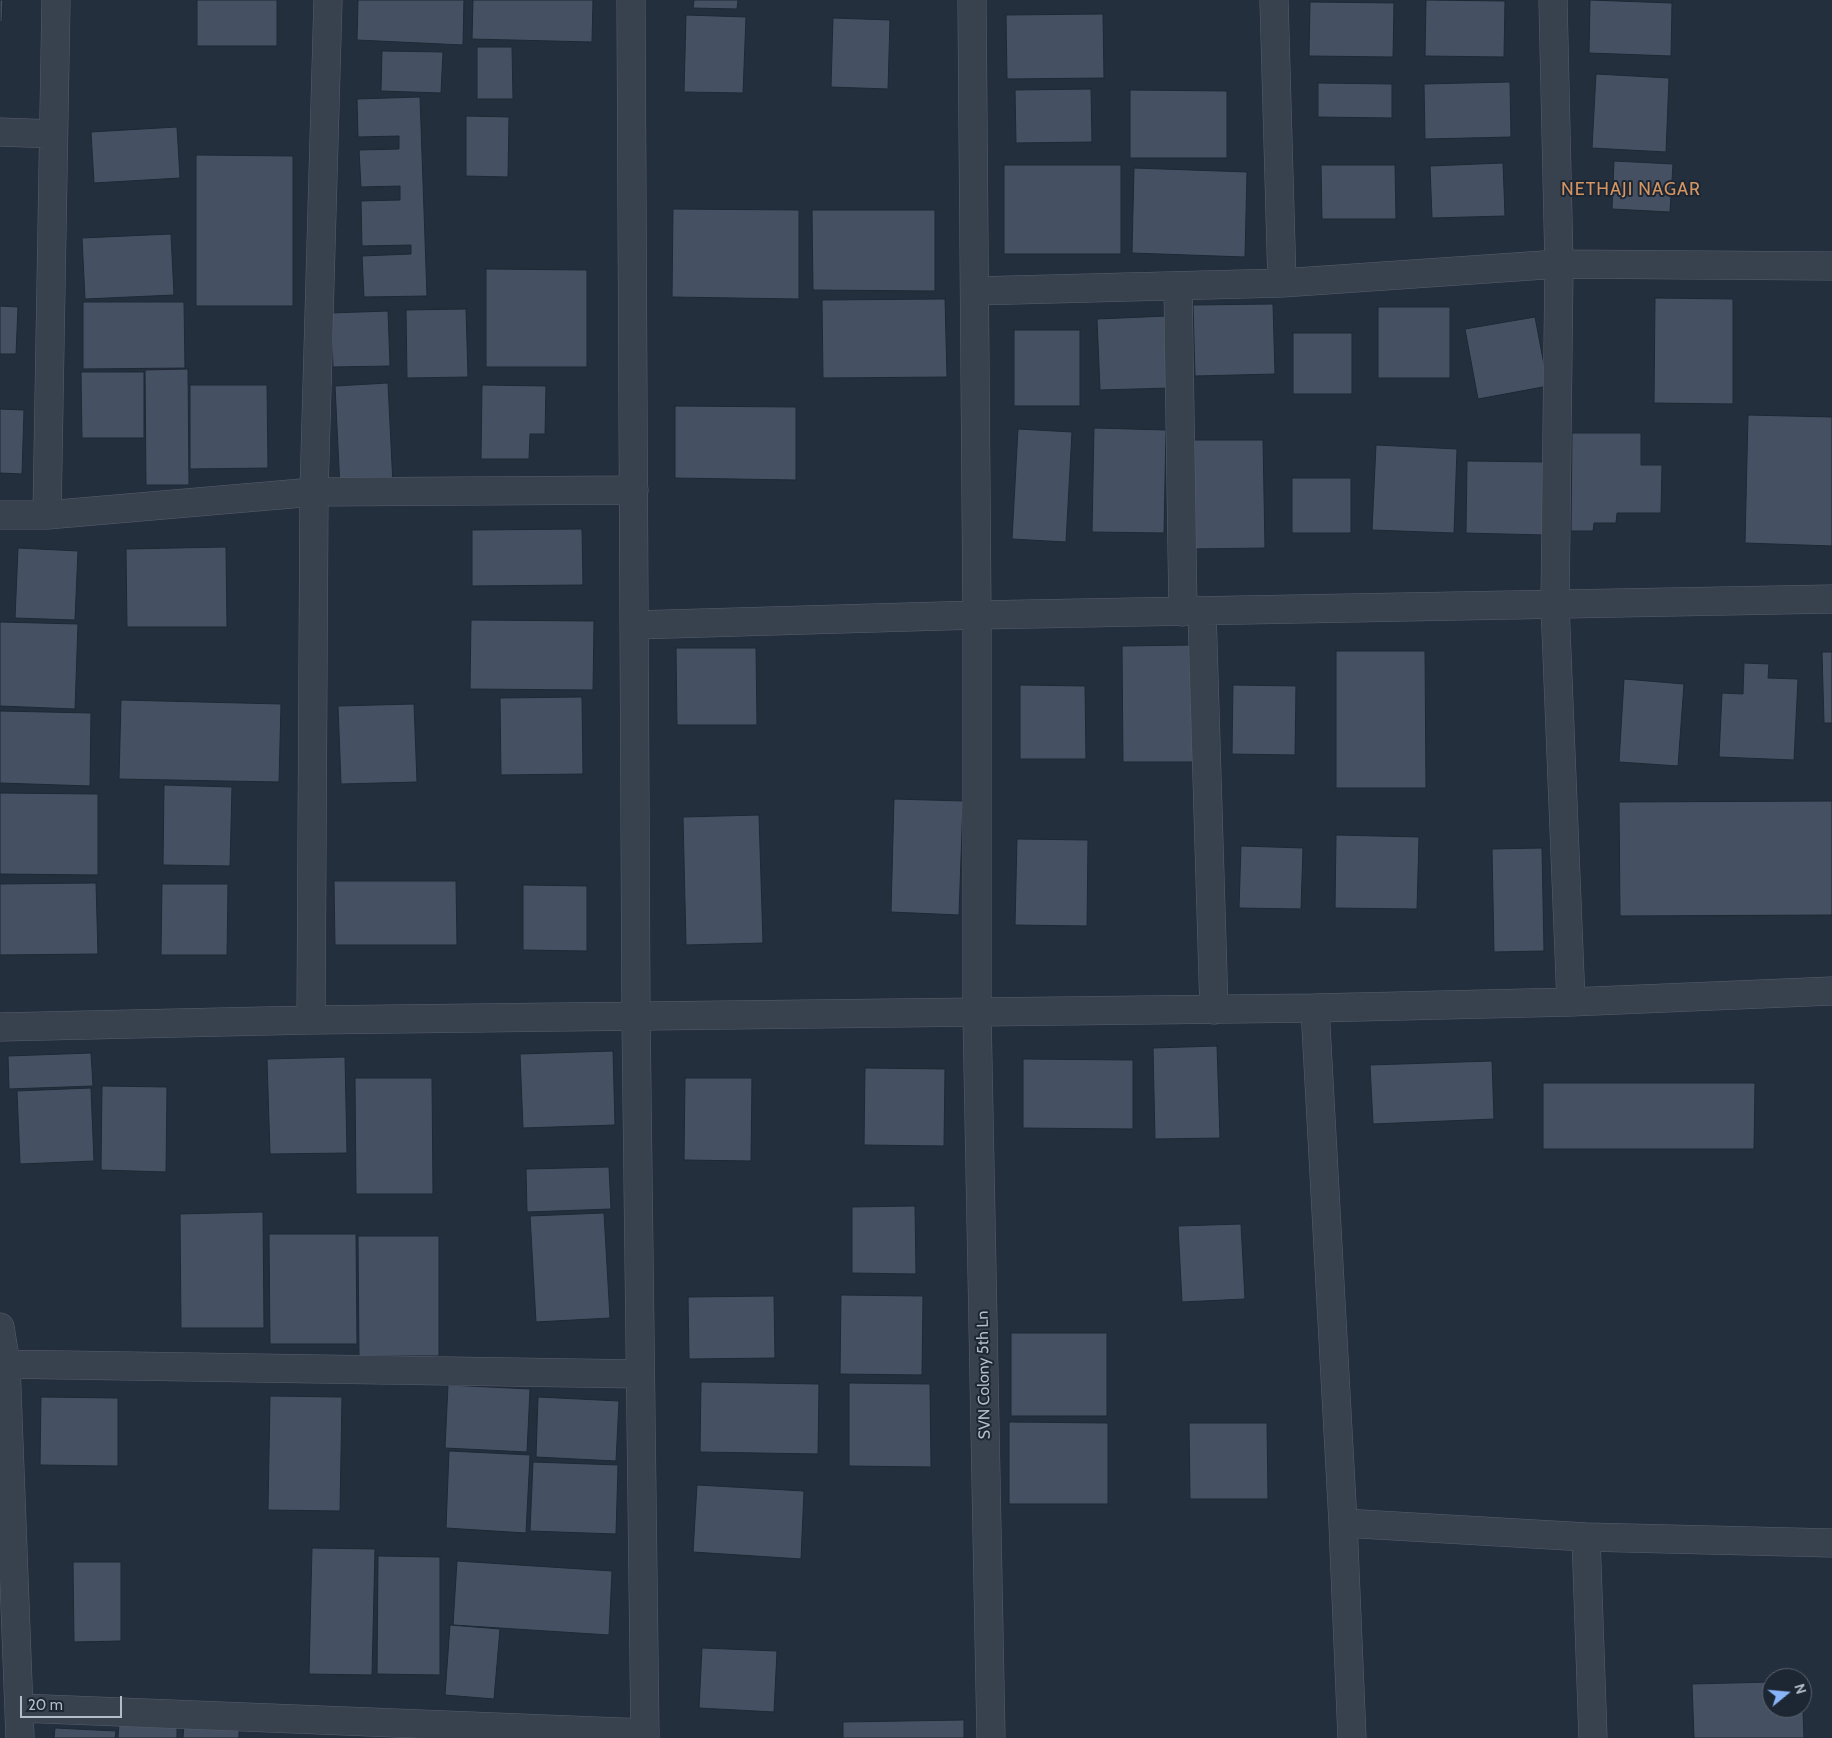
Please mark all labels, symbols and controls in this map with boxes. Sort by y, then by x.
district label: NETHAJI NAGAR [1559,179,1703,201]
street label: SVN Colony 5th Ln [973,1311,995,1439]
north arrow [1762,1668,1812,1718]
text: N [1790,1682,1810,1696]
scale bar [22,1686,125,1718]
text: 20 m [28,1696,63,1714]

